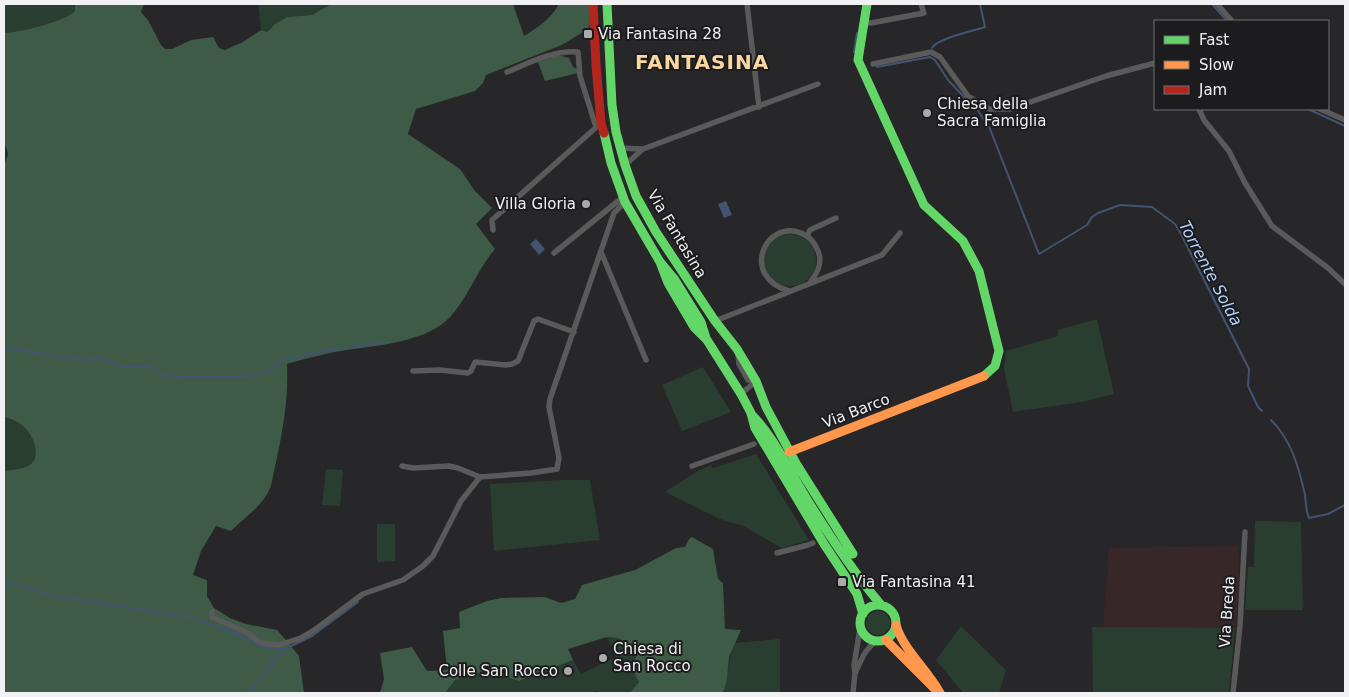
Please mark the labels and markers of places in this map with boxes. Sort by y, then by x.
place label: Via Fantasina 28 [598,25,722,43]
marker: Via Fantasina 28 [582,28,594,40]
place label: Chiesa della Sacra Famiglia [937,95,1046,130]
marker: Chiesa della Sacra Famiglia [921,107,933,119]
place label: Villa Gloria [495,195,576,213]
marker: Villa Gloria [580,198,592,210]
place label: Via Fantasina 41 [852,573,976,591]
marker: Via Fantasina 41 [836,576,848,588]
place label: Chiesa di San Rocco [613,640,691,675]
marker: Chiesa di San Rocco [597,652,609,664]
place label: Colle San Rocco [438,662,558,680]
marker: Colle San Rocco [562,665,574,677]

